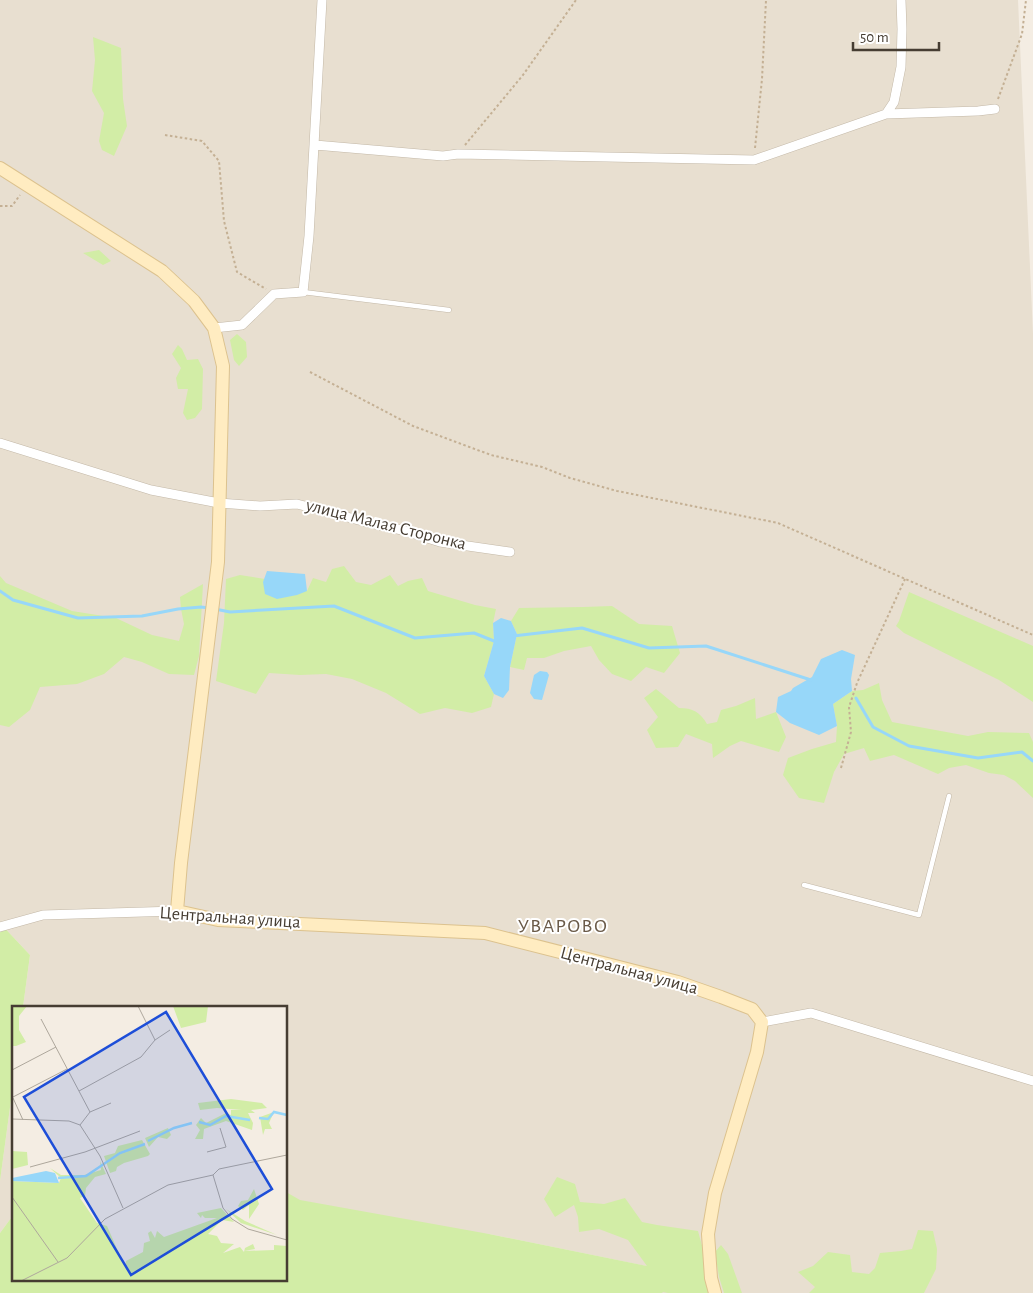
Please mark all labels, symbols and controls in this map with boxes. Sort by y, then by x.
scale bar [853,20,939,52]
text: 50 m [860,30,889,45]
street label: улица Малая Сторонка [303,496,468,554]
street label: Центральная улица [159,904,301,932]
district label: УВАРОВО [518,916,608,936]
street label: Центральная улица [558,944,700,998]
inset map [12,1006,288,1280]

